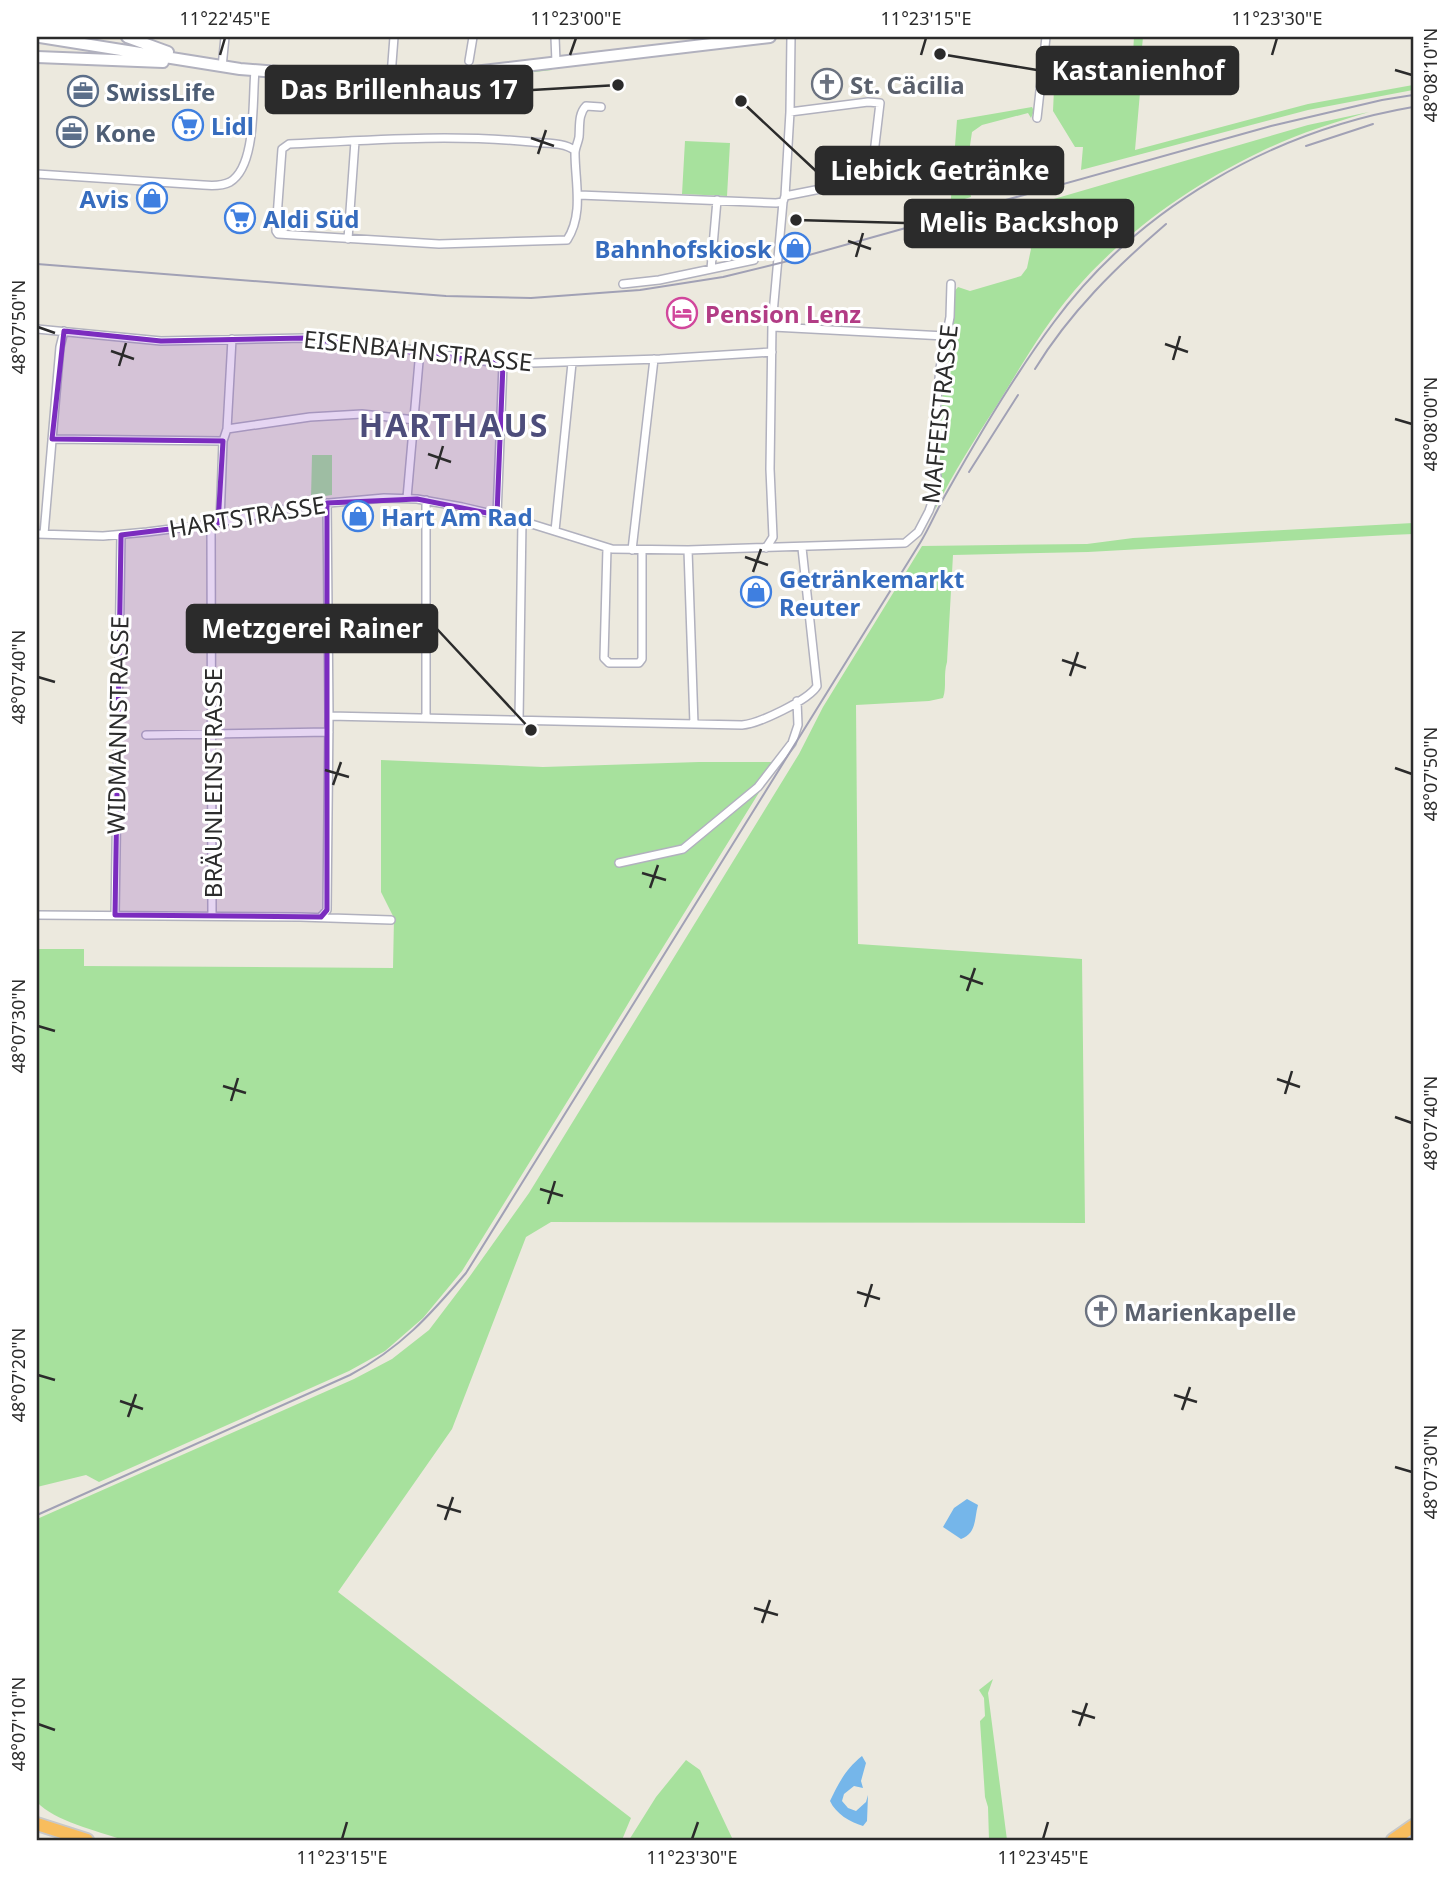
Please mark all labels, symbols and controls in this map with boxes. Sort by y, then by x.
text: 11°22'45"E [180,6,270,30]
text: 11°23'00"E [531,6,621,30]
text: 11°23'15"E [881,6,971,30]
text: 11°23'30"E [1232,6,1322,30]
text: 48°08'10"N [1418,28,1442,122]
callout: Kastanienhof [1037,47,1238,94]
text: Kastanienhof [1051,52,1226,88]
callout: Das Brillenhaus 17 [266,66,532,113]
church icon: St. Cäcilia [810,67,844,101]
place label: St. Cäcilia [850,68,965,101]
text: Das Brillenhaus 17 [280,71,518,107]
office icon: SwissLife [66,74,100,108]
place label: SwissLife [106,75,215,108]
supermarket icon: Lidl [171,108,205,142]
place label: Lidl [211,109,254,142]
office icon: Kone [55,115,89,149]
place label: Kone [95,116,156,149]
callout: Liebick Getränke [816,147,1063,194]
text: Liebick Getränke [830,152,1050,188]
shop icon: Avis [135,181,169,215]
place label: Avis [79,182,129,215]
callout: Melis Backshop [905,200,1133,247]
supermarket icon: Aldi Süd [223,201,257,235]
place label: Aldi Süd [263,202,359,235]
text: Melis Backshop [919,204,1119,240]
shop icon: Bahnhofskiosk [778,231,812,265]
place label: Bahnhofskiosk [595,232,772,265]
text: 48°07'50"N [6,280,30,374]
hotel icon: Pension Lenz [665,296,699,330]
place label: Pension Lenz [705,297,861,330]
street label: EISENBAHNSTRASSE [302,322,534,378]
street label: MAFFEISTRASSE [913,323,965,505]
text: 48°08'00"N [1418,377,1442,471]
district label: HARTHAUS [359,403,549,446]
street label: HARTSTRASSE [166,487,328,545]
shop icon: Hart Am Rad [341,499,375,533]
place label: Hart Am Rad [381,500,533,533]
place label: Getränkemarkt Reuter [779,562,964,623]
shop icon: Getränkemarkt Reuter [739,575,773,609]
callout: Metzgerei Rainer [187,605,437,652]
text: Metzgerei Rainer [201,610,423,646]
street label: WIDMANNSTRASSE [99,616,135,834]
text: 48°07'40"N [6,630,30,724]
street label: BRÄUNLEINSTRASSE [196,668,229,898]
text: 48°07'50"N [1418,727,1442,821]
text: 48°07'30"N [6,979,30,1073]
text: 48°07'40"N [1418,1076,1442,1170]
church icon: Marienkapelle [1084,1294,1118,1328]
place label: Marienkapelle [1124,1295,1296,1328]
text: 48°07'20"N [6,1328,30,1422]
text: 48°07'30"N [1418,1425,1442,1519]
text: 48°07'10"N [6,1677,30,1771]
text: 11°23'15"E [297,1845,387,1869]
text: 11°23'30"E [647,1845,737,1869]
text: 11°23'45"E [998,1845,1088,1869]

